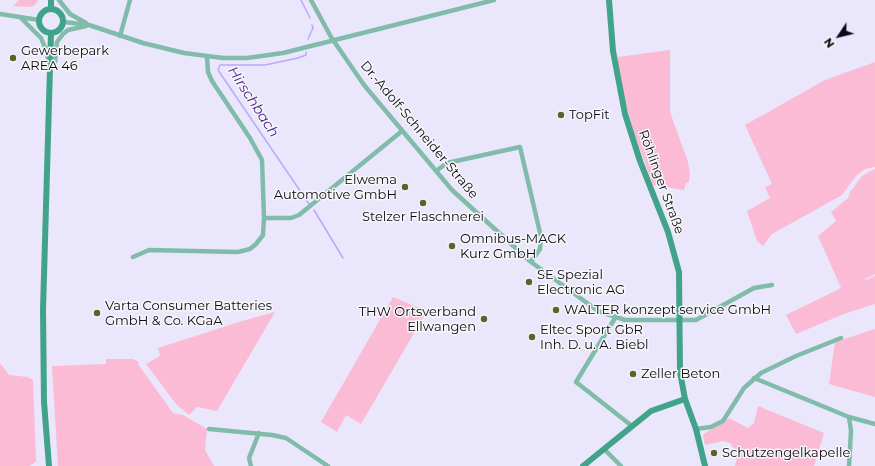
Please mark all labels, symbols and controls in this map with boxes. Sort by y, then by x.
north arrow [819,16,859,56]
text: N [821,35,837,51]
place label: Gewerbepark AREA 46 [21,43,109,74]
marker: Gewerbepark AREA 46 [8,53,18,63]
street label: Dr.-Adolf-Schneider-Straße [357,58,481,202]
water label: Hirschbach [224,63,282,141]
place label: TopFit [569,107,610,123]
marker: TopFit [556,110,566,120]
street label: Röhlinger Straße [635,128,687,236]
place label: Elwema Automotive GmbH [274,172,397,203]
marker: Elwema Automotive GmbH [400,182,410,192]
marker: Stelzer Flaschnerei [418,198,428,208]
place label: Stelzer Flaschnerei [362,209,484,225]
place label: Omnibus-MACK Kurz GmbH [460,231,566,262]
marker: Omnibus-MACK Kurz GmbH [447,241,457,251]
place label: SE Spezial Electronic AG [537,267,625,298]
marker: SE Spezial Electronic AG [524,277,534,287]
place label: Varta Consumer Batteries GmbH & Co. KGaA [105,298,272,329]
place label: WALTER konzept service GmbH [564,302,771,318]
place label: THW Ortsverband Ellwangen [359,304,476,335]
marker: WALTER konzept service GmbH [551,305,561,315]
marker: Varta Consumer Batteries GmbH & Co. KGaA [92,308,102,318]
marker: THW Ortsverband Ellwangen [479,314,489,324]
place label: Eltec Sport GbR Inh. D. u. A. Biebl [540,322,649,353]
marker: Eltec Sport GbR Inh. D. u. A. Biebl [527,332,537,342]
place label: Zeller Beton [641,366,720,382]
marker: Zeller Beton [628,369,638,379]
place label: Schutzengelkapelle [722,445,850,461]
marker: Schutzengelkapelle [709,448,719,458]

